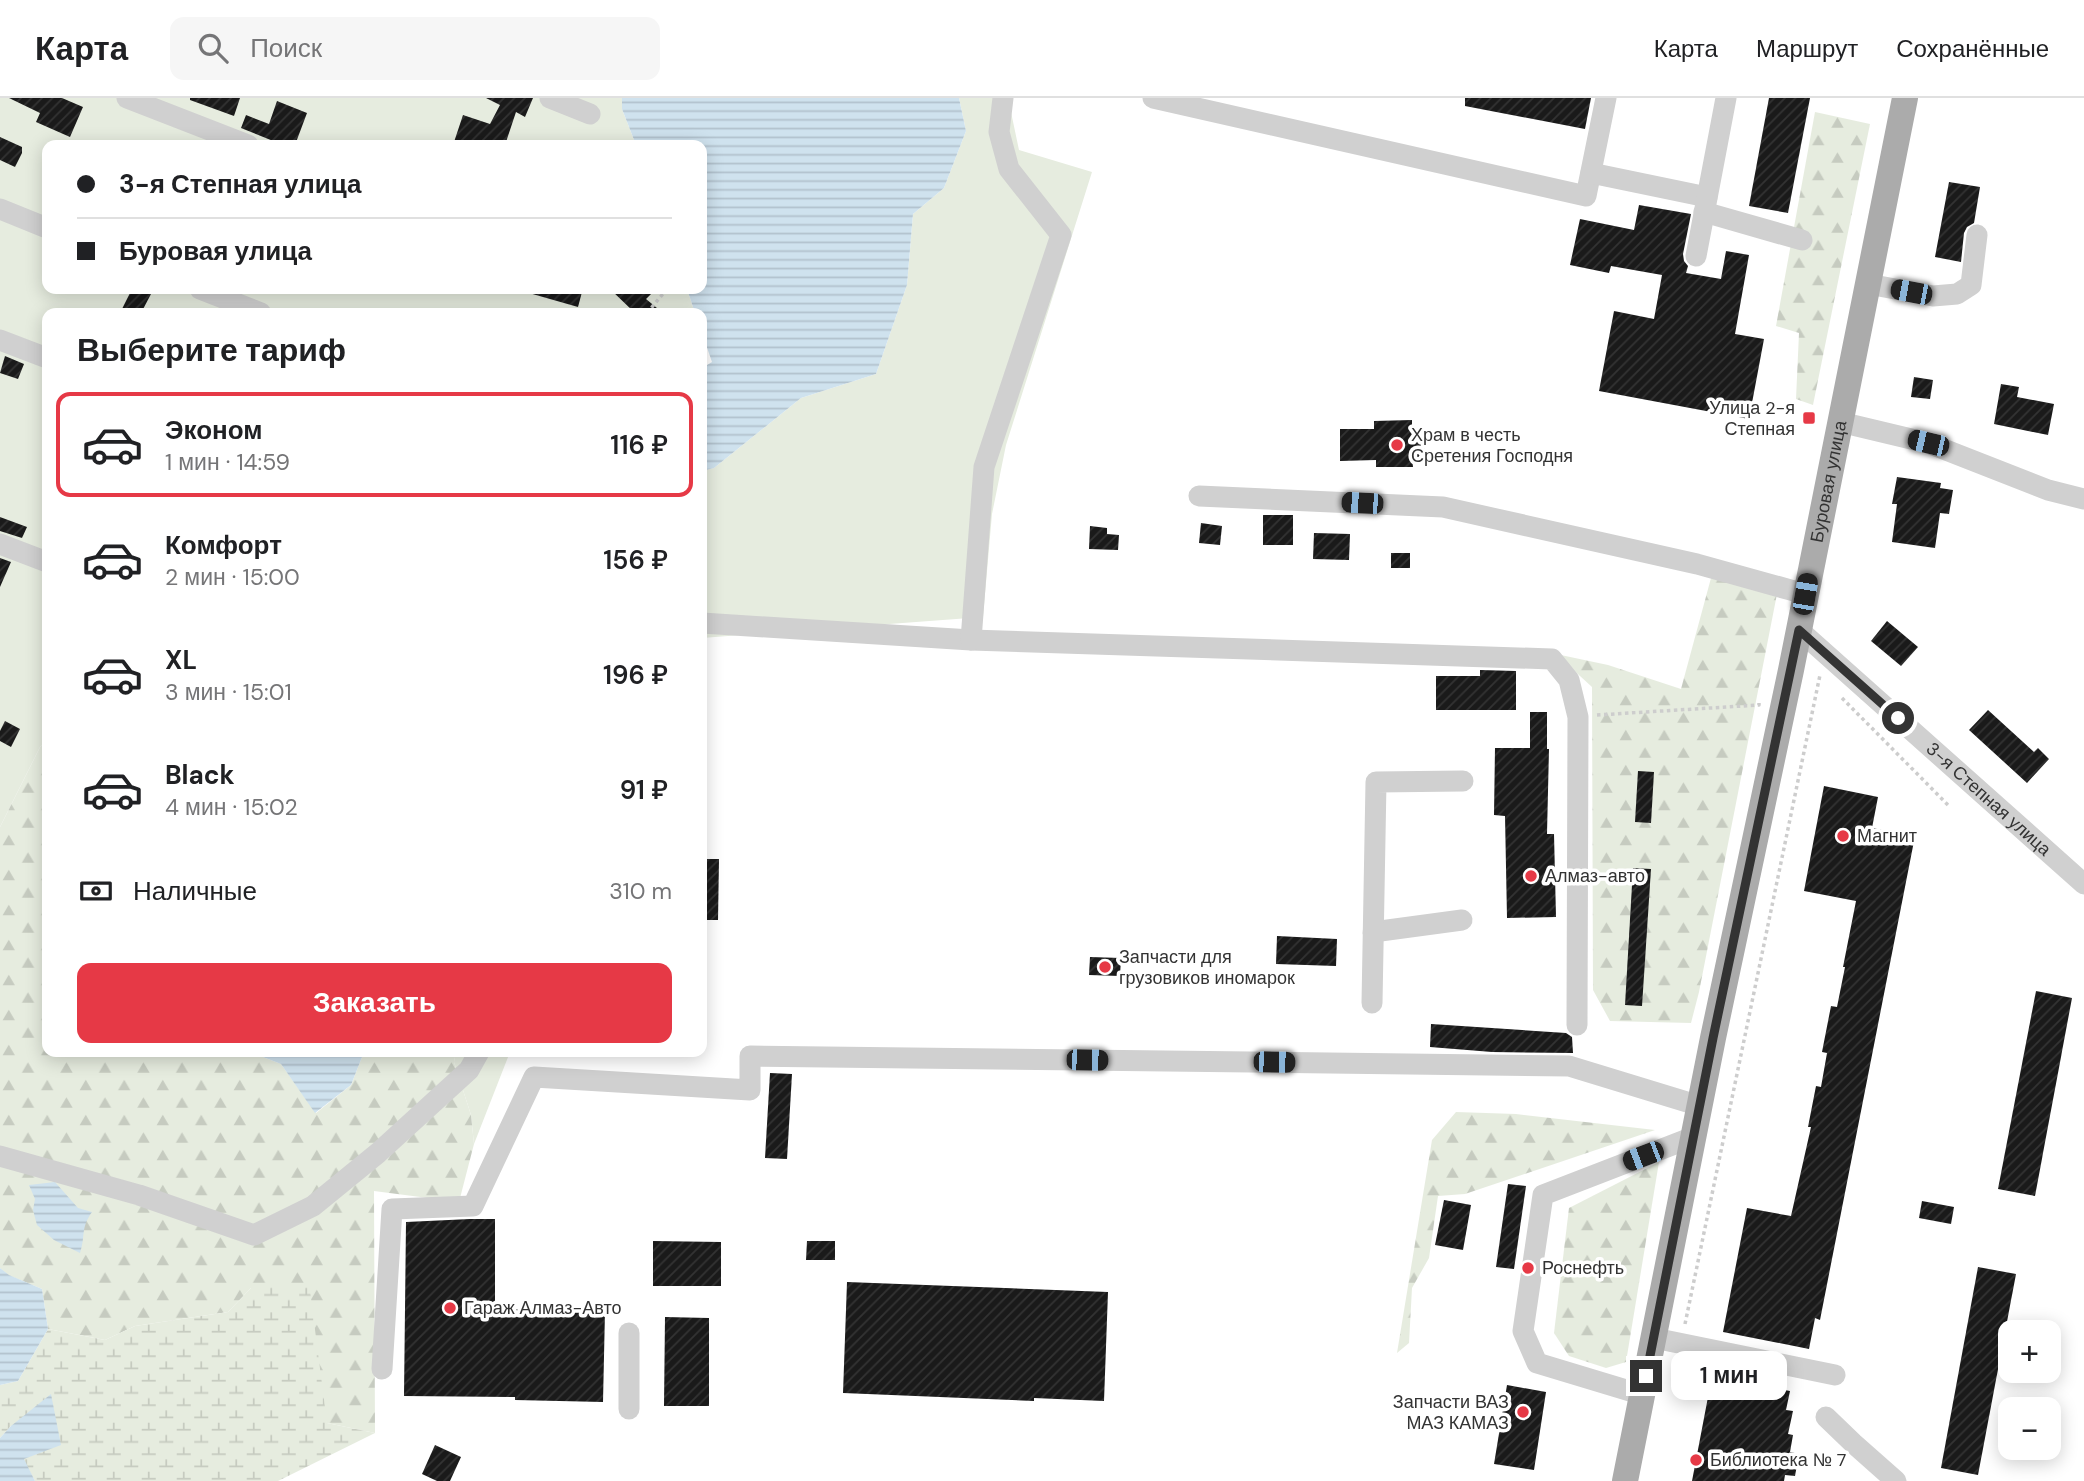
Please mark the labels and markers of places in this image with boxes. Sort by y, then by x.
place label: Улица 2-я Степная [1709,396,1795,441]
marker: Улица 2-я Степная [1801,410,1817,426]
place label: Храм в честь Сретения Господня [1411,423,1573,468]
marker: Храм в честь Сретения Господня [1389,437,1405,453]
place label: Магнит [1857,824,1917,848]
marker: Магнит [1835,828,1851,844]
place label: Алмаз-авто [1545,864,1645,888]
marker: Алмаз-авто [1523,868,1539,884]
place label: Запчасти для грузовиков иномарок [1119,945,1295,990]
marker: Запчасти для грузовиков иномарок [1097,959,1113,975]
place label: Роснефть [1542,1256,1624,1280]
marker: Роснефть [1520,1260,1536,1276]
place label: Гараж Алмаз-Авто [464,1296,622,1320]
marker: Гараж Алмаз-Авто [442,1300,458,1316]
place label: Запчасти ВАЗ МАЗ КАМАЗ [1393,1390,1509,1435]
marker: Запчасти ВАЗ МАЗ КАМАЗ [1515,1404,1531,1420]
place label: Библиотека № 7 [1710,1448,1846,1472]
marker: Библиотека № 7 [1688,1452,1704,1468]

